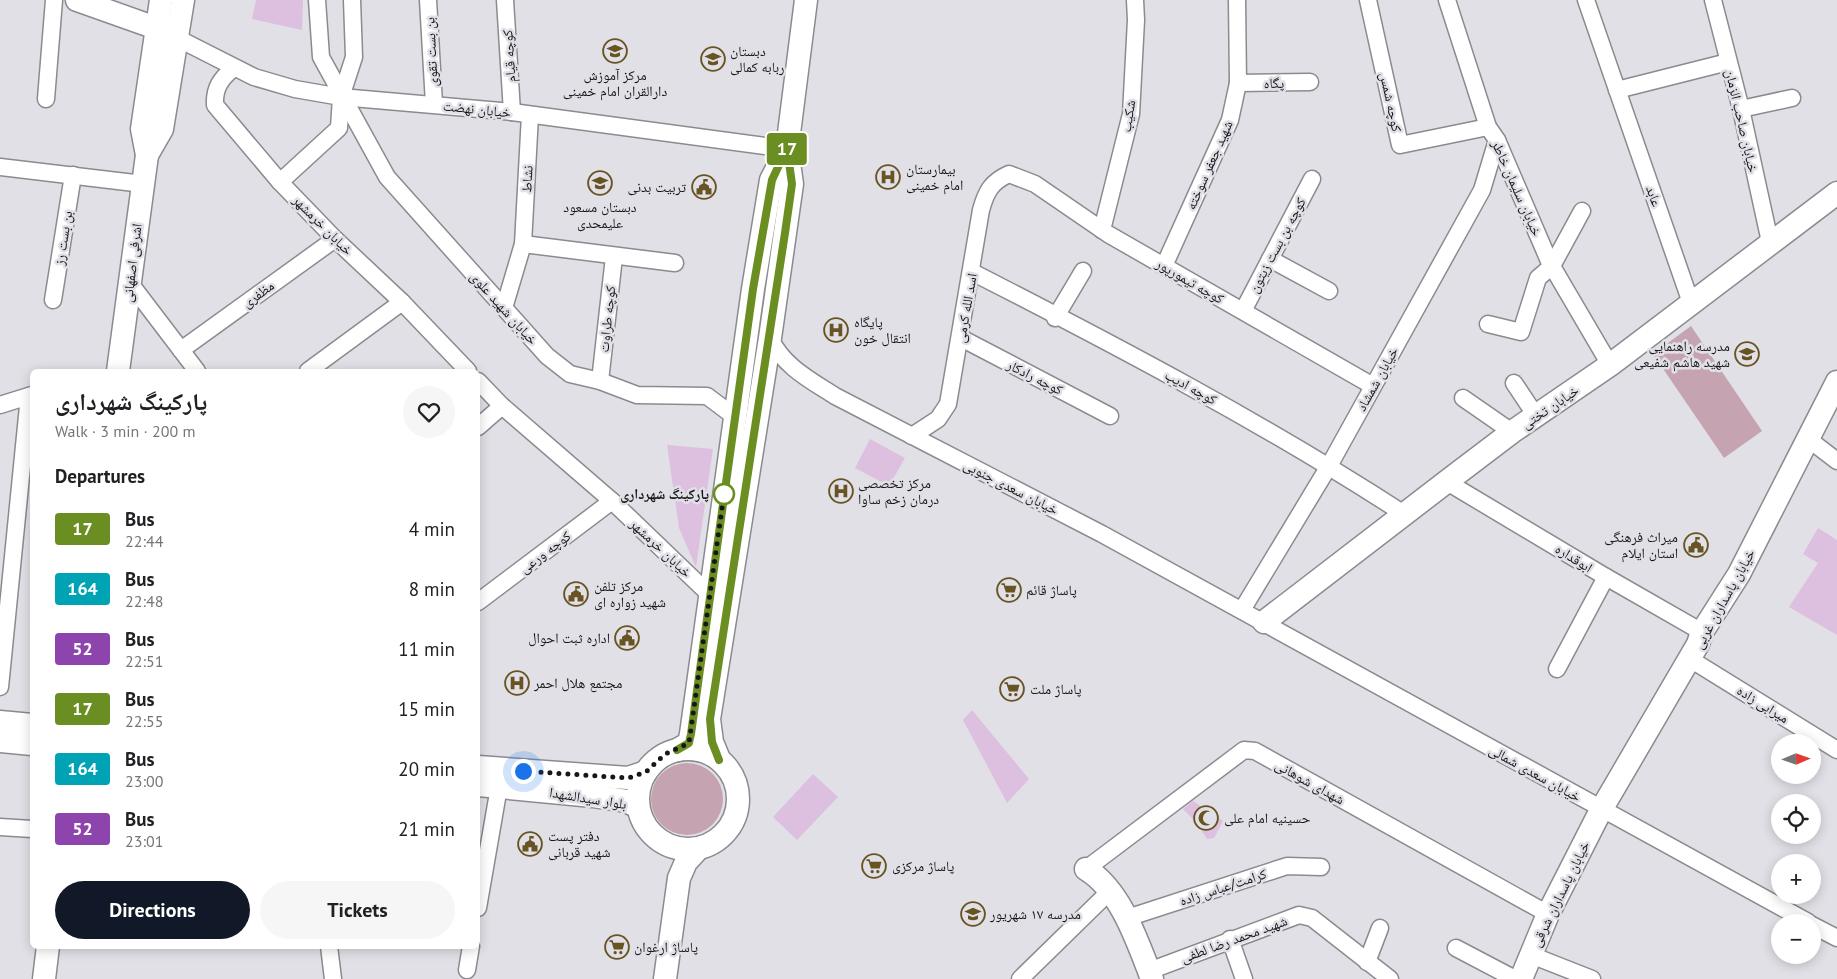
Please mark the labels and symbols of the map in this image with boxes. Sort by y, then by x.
street label: بن بست تقوی [420,17,442,87]
street label: کوچه قیام [498,29,521,83]
school or university icon: مرکز آموزش دارالقران امام خمینی [602,38,628,64]
place label: دبستان ربابه کمالی [730,42,784,76]
school or university icon: دبستان ربابه کمالی [700,46,726,72]
place label: مرکز آموزش دارالقران امام خمینی [563,66,667,101]
street label: خیابان صاحب الزمان [1721,68,1763,175]
street label: کوچه شمس [1376,71,1406,134]
street label: پگاه [1264,74,1285,92]
street label: خیابان نهضت [442,96,512,122]
street label: شکیب [1117,99,1139,133]
street label: شهید جعفر سوخته [1181,118,1237,212]
line badge: 17 [764,133,810,165]
street label: خیابان سلیمان خاطر [1487,136,1546,239]
place label: بیمارستان امام خمینی [906,160,963,195]
hospital icon: بیمارستان امام خمینی [875,164,901,190]
street label: نشاط [517,165,537,193]
school or university icon: دبستان مسعود علیمحدی [587,170,613,196]
public building icon: تربیت بدنی [691,174,717,200]
place label: تربیت بدنی [628,178,686,196]
street label: عابد [1642,183,1666,209]
street label: خیابان خرمشهر [288,190,357,259]
street label: کوچه بن بست زیتون [1244,194,1310,296]
place label: دبستان مسعود علیمحدی [563,198,637,232]
street label: بن بست رز [50,209,76,268]
street label: اشرفی اصفهانی [118,222,146,304]
street label: کوچه تیمورپور [1152,254,1227,308]
street label: خیابان شهید علوی [466,268,542,348]
street label: اسد الله کرمی [951,272,981,344]
street label: مظفری [239,276,277,312]
street label: کوچه طراوت [595,285,619,353]
place label: پایگاه انتقال خون [854,313,911,347]
hospital icon: پایگاه انتقال خون [823,317,849,343]
place label: مدرسه راهنمایی شهید هاشم شفیعی [1634,337,1730,372]
school or university icon: مدرسه راهنمایی شهید هاشم شفیعی [1734,341,1760,367]
street label: خیابان شمشاد [1352,344,1402,414]
street label: کوچه رادکار [1003,355,1066,399]
street label: کوچه ادیب [1162,365,1220,409]
street label: خیابان تختی [1518,381,1582,433]
street label: خیابان سعدی جنوبی [961,455,1061,519]
place label: مرکز تخصصی درمان زخم ساوا [858,474,939,509]
hospital icon: مرکز تخصصی درمان زخم ساوا [828,478,854,504]
marker: پارکینگ شهرداری [713,483,735,505]
place label: پارکینگ شهرداری [620,485,709,503]
street label: خیابان خرمشهر [626,514,696,581]
street label: کوچه ورعی [516,527,575,577]
place label: میراث فرهنگی استان ایلام [1604,528,1678,563]
public building icon: میراث فرهنگی استان ایلام [1683,532,1709,558]
street label: ابوقداره [1552,540,1596,576]
street label: خیابان پاسداران غربی [1689,546,1759,652]
place label: مرکز تلفن شهید زواره ای [594,577,666,611]
supermarket icon: پاساژ قائم [996,577,1022,603]
public building icon: مرکز تلفن شهید زواره ای [563,581,589,607]
place label: پاساژ قائم [1026,581,1077,600]
public building icon: اداره ثبت احوال [614,625,640,651]
place label: اداره ثبت احوال [528,629,610,647]
hospital icon: مجتمع هلال احمر [504,670,530,696]
place label: مجتمع هلال احمر [533,674,622,693]
supermarket icon: پاساژ ملت [999,676,1025,702]
place label: پاساژ ملت [1030,680,1082,698]
street label: میرابی زاده [1734,681,1792,727]
north arrow [1771,734,1821,784]
street label: خیابان سعدی شمالی [1486,740,1584,806]
street label: شهدای شوهانی [1272,756,1348,808]
your location [511,759,536,784]
street label: بلوار سیدالشهدا [548,783,628,813]
mosque icon: حسینیه امام علی [1193,805,1219,831]
place label: حسینیه امام علی [1224,809,1310,828]
place label: دفتر پست شهید قربانی [548,827,610,861]
public building icon: دفتر پست شهید قربانی [517,831,543,857]
street label: خیابان پاسداران شرقی [1527,838,1594,950]
supermarket icon: پاساژ مرکزی [861,853,887,879]
place label: پاساژ مرکزی [892,857,955,875]
street label: کرامت/عباس زاده [1177,864,1269,910]
school or university icon: مدرسه ۱۷ شهریور [960,901,986,927]
place label: مدرسه ۱۷ شهریور [989,905,1081,923]
street label: شهید محمد رضا لطفی [1178,911,1290,967]
supermarket icon: پاساژ ارغوان [604,934,630,960]
place label: پاساژ ارغوان [634,938,698,956]

